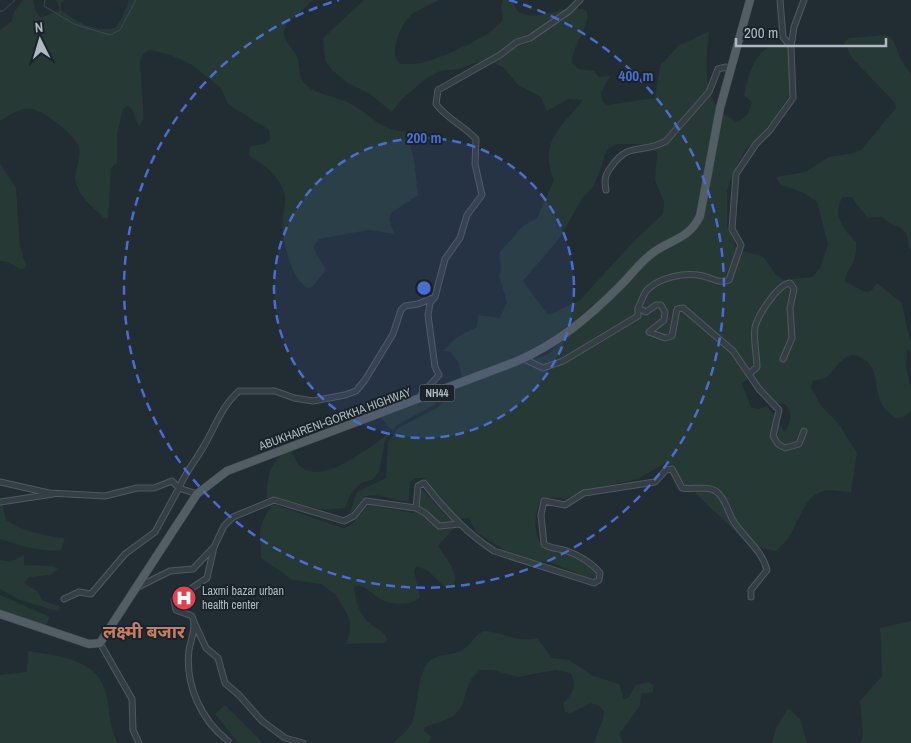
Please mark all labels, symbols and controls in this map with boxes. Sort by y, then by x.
north arrow [15,15,65,65]
scale bar [736,15,886,47]
text: N [34,18,44,36]
text: 200 m [744,22,778,43]
text: 400 m [619,65,653,86]
text: 200 m [407,127,441,148]
centre of rings [415,279,433,297]
street label: ABUKHAIRENI-GORKHA HIGHWAY [256,384,414,454]
road number: NH44 [420,384,454,402]
place label: Laxmi bazar urban health center [202,583,284,613]
hospital icon: Laxmi bazar urban health center [171,585,197,611]
district label: लक्ष्मी बजार [103,619,186,644]

